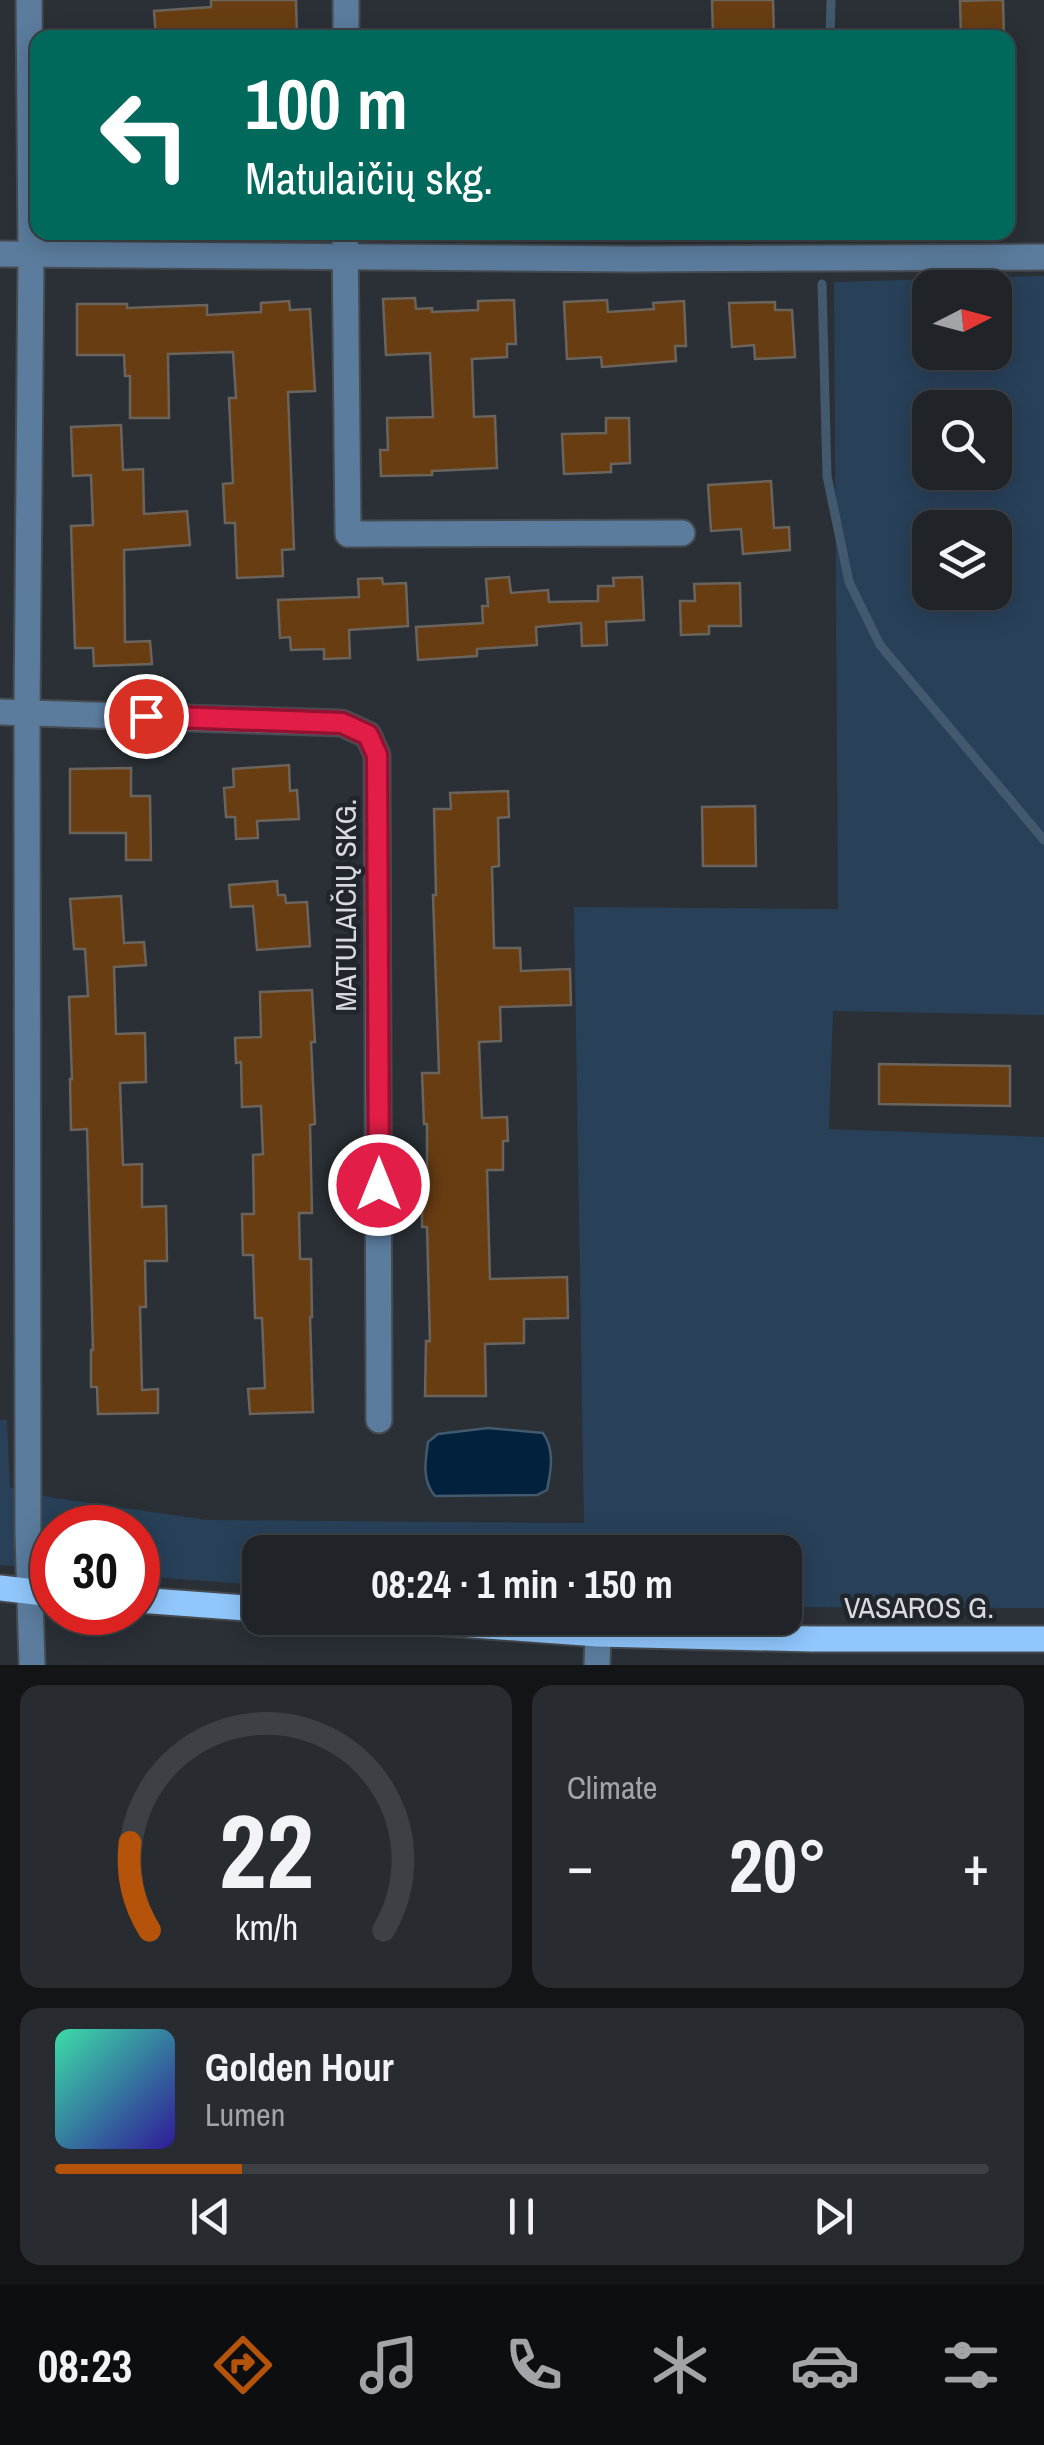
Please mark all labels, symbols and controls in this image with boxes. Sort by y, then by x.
text: 100 m [245,57,408,151]
icon: left [80,70,210,200]
text: Matulaičių skg. [245,147,493,208]
north arrow [912,270,1012,370]
map controls [912,270,1012,610]
button: search [912,390,1012,490]
button: layers [912,510,1012,610]
pin [104,674,189,759]
icon: arrive [119,689,174,744]
street label: MATULAIČIŲ SKG. [325,799,365,1011]
position arrow [327,1133,431,1237]
speed limit sign: 30 [30,1505,160,1635]
text: 08:24 · 1 min · 150 m [371,1559,673,1610]
street label: VASAROS G. [844,1587,994,1627]
text: Climate [567,1766,657,1809]
text: 22 [219,1780,313,1920]
text: 20° [729,1814,827,1915]
text: − [567,1828,593,1902]
text: + [963,1828,989,1902]
text: km/h [234,1903,298,1951]
text: Golden Hour [205,2042,394,2093]
text: Lumen [205,2093,285,2136]
icon: previous [183,2189,238,2244]
icon: pause [494,2189,549,2244]
icon: next [806,2189,861,2244]
icon: directions [208,2330,278,2400]
icon: music [354,2330,424,2400]
icon: phone [499,2330,569,2400]
icon: climate [645,2330,715,2400]
icon: car [790,2330,860,2400]
icon: filters [936,2330,1006,2400]
text: 08:23 [38,2335,132,2396]

